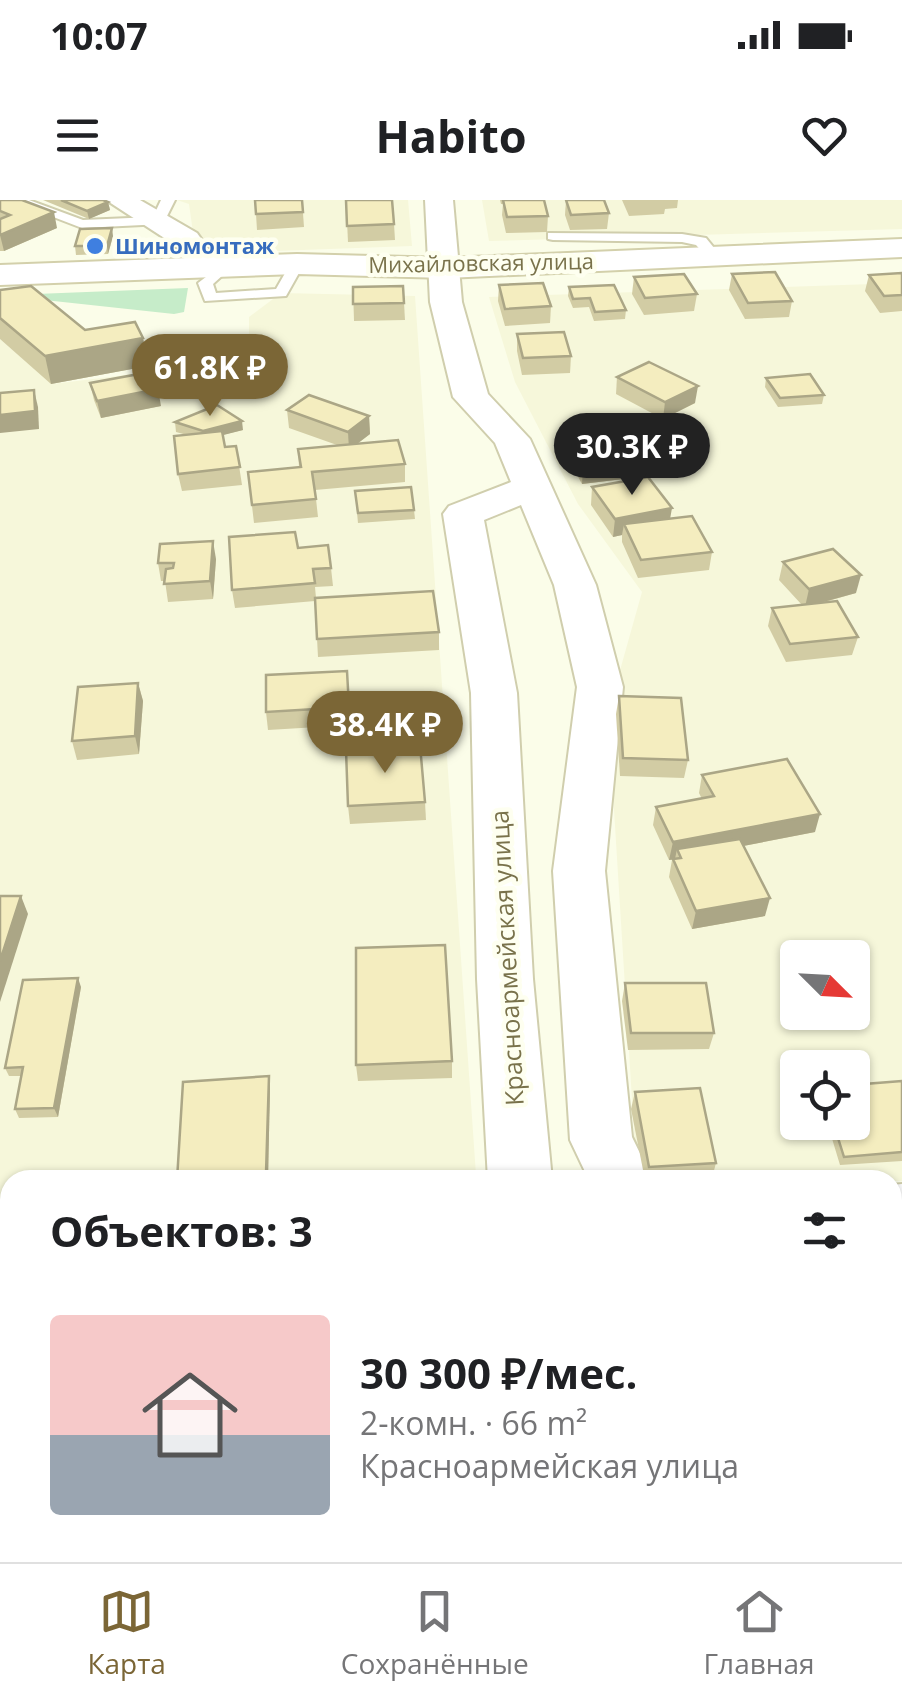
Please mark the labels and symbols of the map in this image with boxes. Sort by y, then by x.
place label: Шиномонтаж [115,230,275,260]
marker: Шиномонтаж [84,235,106,257]
street label: Михайловская улица [368,245,594,279]
pin: 61.8K ₽ [118,334,302,419]
pin: 30.3K ₽ [540,413,724,498]
pin: 38.4K ₽ [293,691,477,776]
street label: Красноармейская улица [481,809,531,1107]
north arrow [780,940,870,1030]

